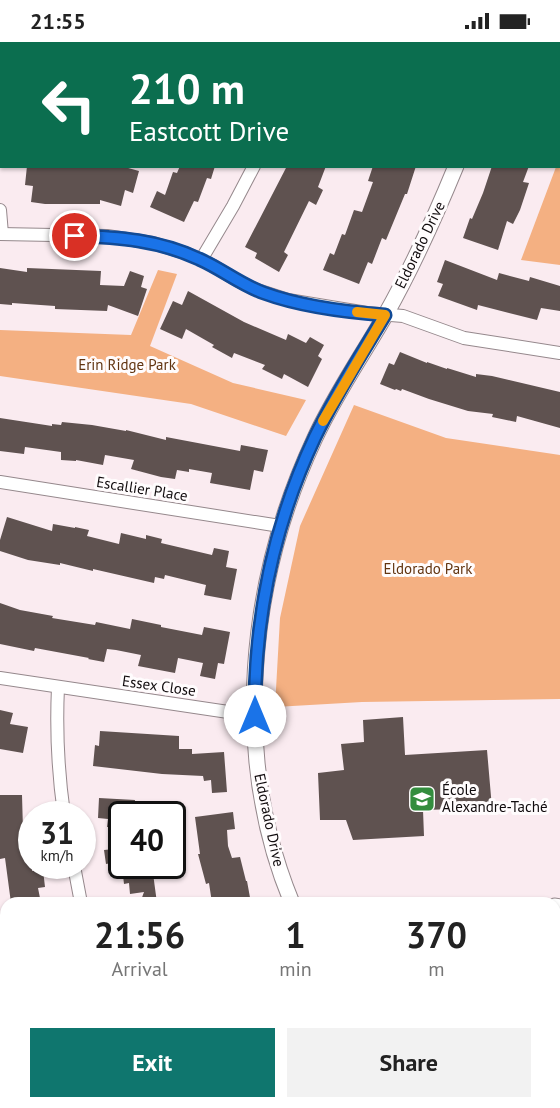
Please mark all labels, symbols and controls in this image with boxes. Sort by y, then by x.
text: 21:55 [30,7,86,35]
text: 210 m [129,61,245,116]
icon: left [30,66,108,144]
text: Eastcott Drive [129,114,289,148]
street label: Eldorado Drive [390,198,449,292]
pin [49,210,100,261]
icon: arrive [58,219,91,252]
park label: Erin Ridge Park [78,355,177,374]
street label: Escallier Place [95,472,189,505]
park label: Eldorado Park [384,559,473,578]
street label: Essex Close [121,671,197,700]
position arrow [223,684,287,748]
street label: Eldorado Drive [250,772,289,868]
place label: École Alexandre-Taché [442,780,548,816]
school or university icon: École Alexandre-Taché [407,784,437,814]
speed limit sign: 40 [108,801,186,879]
text: 31 [40,813,74,852]
text: km/h [41,846,73,865]
text: 21:56 [94,911,185,958]
text: 1 [285,911,306,958]
text: 370 [406,911,467,958]
text: Arrival [112,956,168,982]
text: min [279,956,312,982]
text: m [428,956,445,982]
button: Exit [30,1028,275,1097]
button: Share [287,1028,531,1097]

